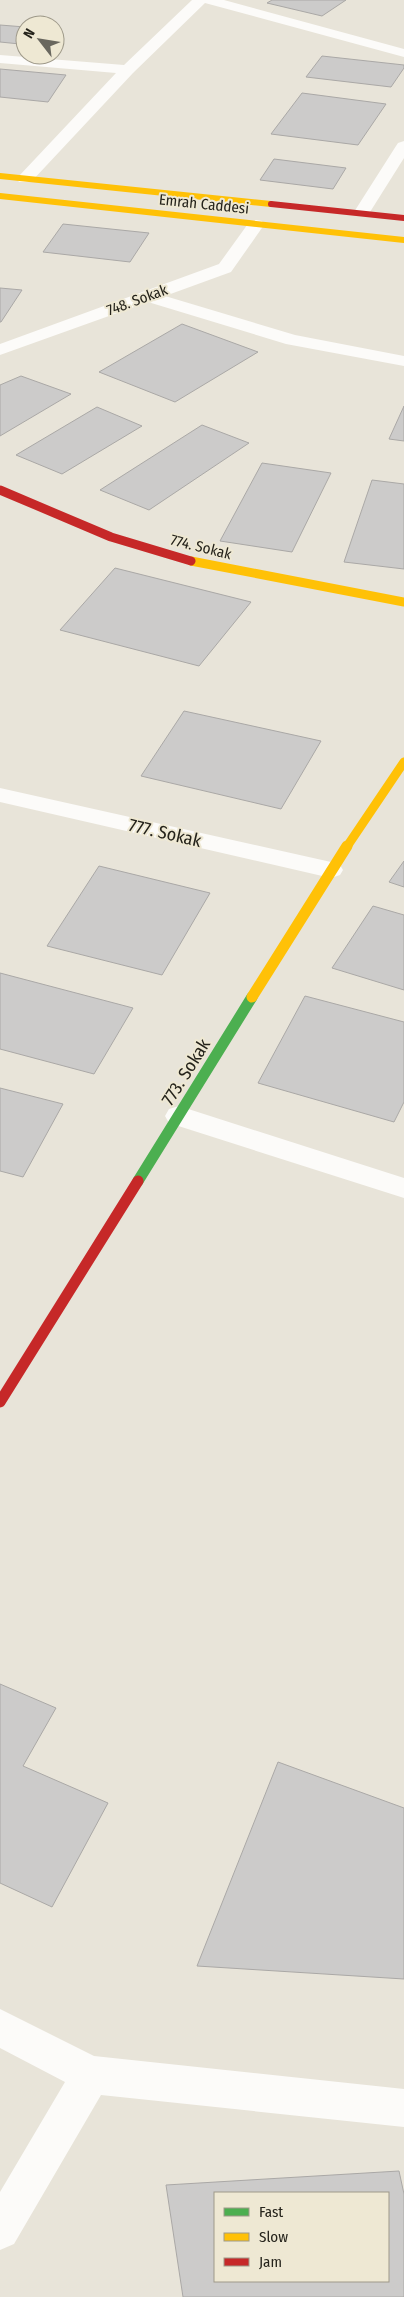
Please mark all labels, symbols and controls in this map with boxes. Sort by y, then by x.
north arrow [15,15,65,65]
text: N [20,26,39,42]
street label: Emrah Caddesi [158,190,250,218]
street label: 748. Sokak [104,281,170,319]
street label: 774. Sokak [169,531,233,563]
street label: 777. Sokak [127,814,204,852]
street label: 773. Sokak [157,1034,215,1109]
legend [214,2192,389,2282]
text: Fast [259,2203,283,2221]
text: Slow [259,2228,288,2246]
text: Jam [259,2253,282,2271]

